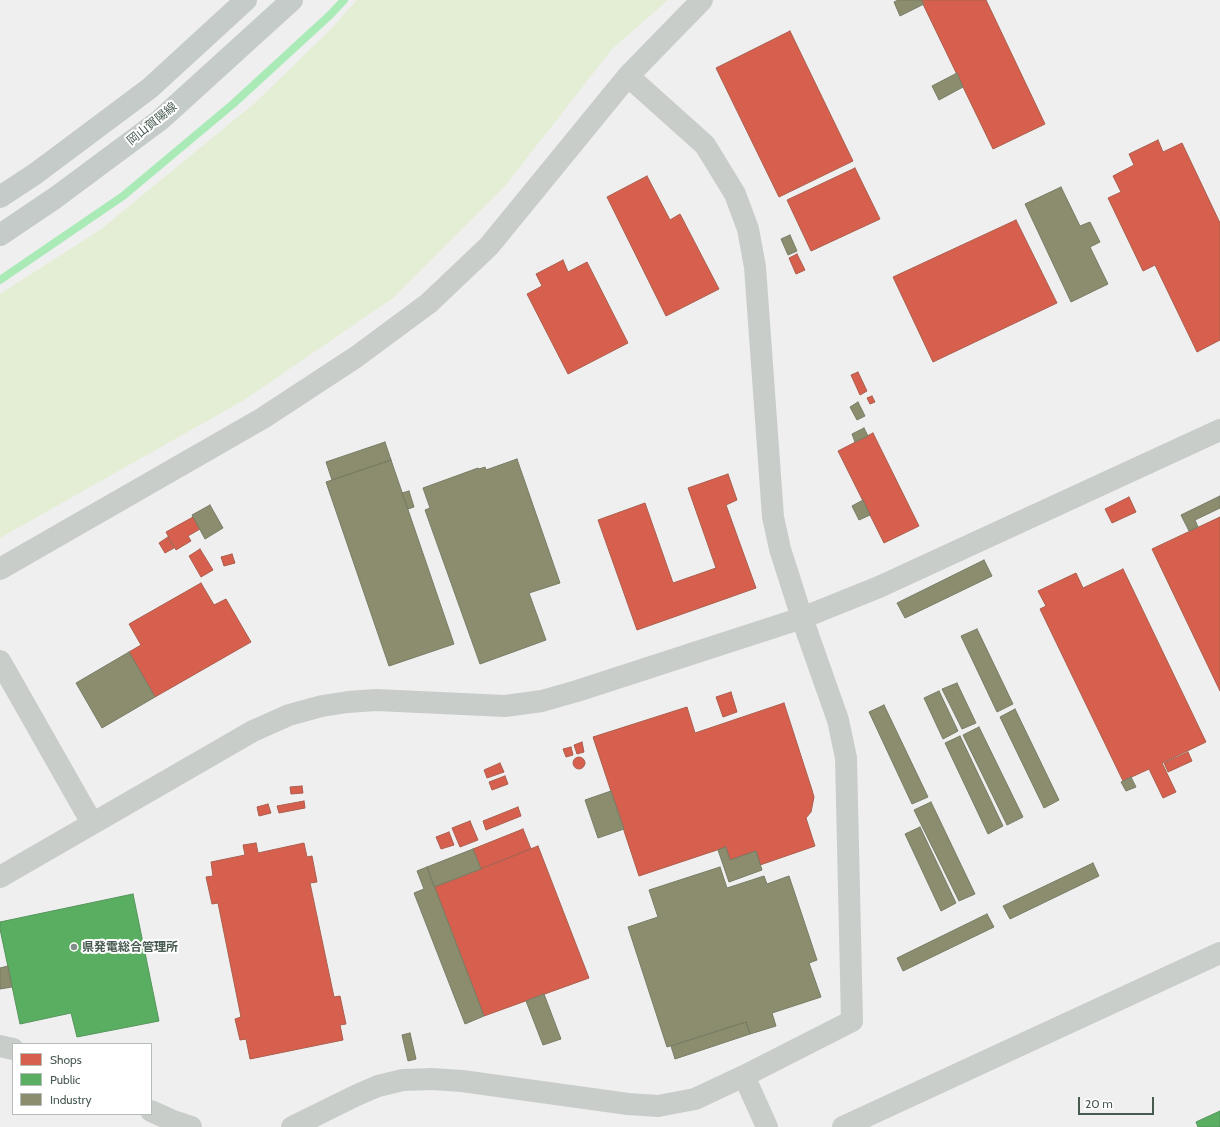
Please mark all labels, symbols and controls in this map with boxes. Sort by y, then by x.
street label: 岡山賀陽線 [124,100,180,148]
place label: 県発電総合管理所 [82,940,178,954]
marker: 県発電総合管理所 [69,942,79,952]
legend [12,1043,152,1115]
text: Shops [50,1052,82,1067]
text: Public [50,1072,81,1087]
scale bar [1080,1089,1156,1115]
text: Industry [50,1092,91,1107]
text: 20 m [1085,1096,1113,1111]

